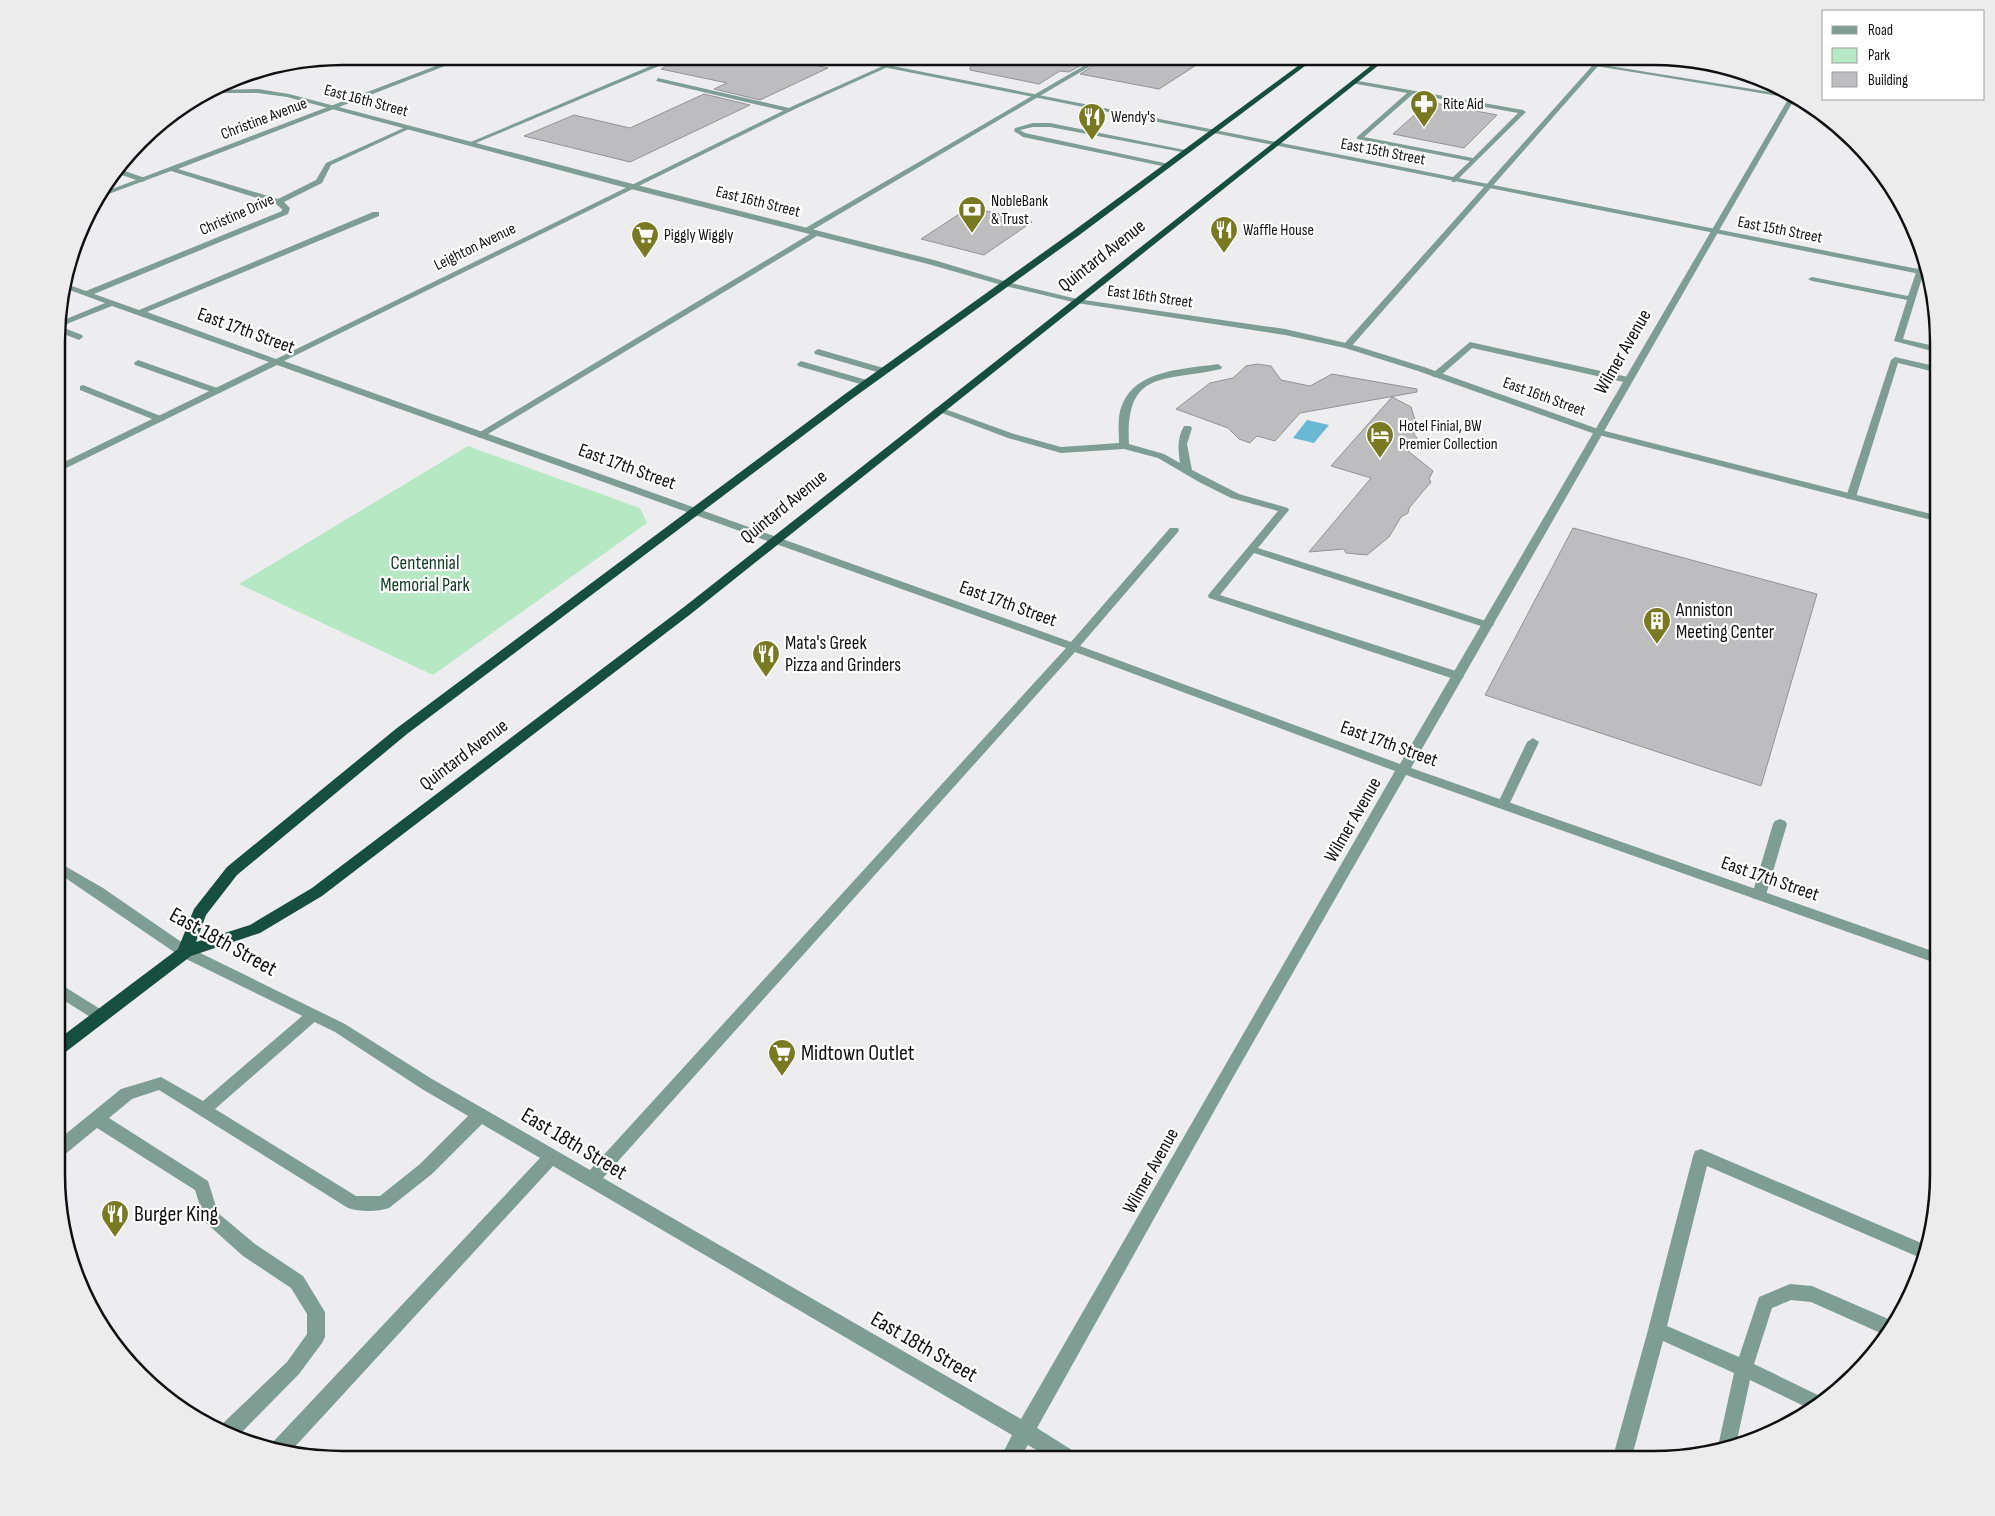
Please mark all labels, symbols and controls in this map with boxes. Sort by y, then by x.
legend [1822,10,1985,100]
text: Road [1868,21,1893,40]
text: Park [1868,46,1890,65]
text: Building [1868,71,1908,90]
street label: East 16th Street [322,81,410,121]
pharmacy icon: Rite Aid [1409,89,1439,128]
street label: Christine Avenue [218,94,310,144]
place label: Rite Aid [1443,95,1484,114]
restaurant icon: Wendy's [1077,102,1107,141]
place label: Wendy's [1111,108,1156,127]
street label: East 15th Street [1339,134,1427,170]
street label: East 16th Street [714,182,802,222]
street label: Christine Drive [197,190,277,240]
place label: NobleBank & Trust [991,192,1048,229]
bank icon: NobleBank & Trust [957,195,987,234]
street label: East 15th Street [1736,212,1824,248]
street label: Quintard Avenue [1054,215,1150,297]
restaurant icon: Waffle House [1209,215,1239,254]
street label: Leighton Avenue [431,219,519,275]
supermarket icon: Piggly Wiggly [630,220,660,259]
place label: Waffle House [1243,221,1314,240]
place label: Piggly Wiggly [664,226,734,245]
street label: East 16th Street [1106,282,1194,312]
street label: East 17th Street [194,303,298,359]
street label: Wilmer Avenue [1589,305,1657,399]
street label: East 16th Street [1500,373,1588,421]
place label: Hotel Finial, BW Premier Collection [1399,417,1498,454]
hotel icon: Hotel Finial, BW Premier Collection [1365,420,1395,459]
street label: East 17th Street [575,439,679,495]
street label: Quintard Avenue [736,465,832,549]
park label: Centennial Memorial Park [380,552,471,597]
street label: East 17th Street [956,576,1060,632]
place label: Anniston Meeting Center [1675,599,1775,644]
building icon: Anniston Meeting Center [1642,606,1672,645]
place label: Mata's Greek Pizza and Grinders [785,632,901,677]
restaurant icon: Mata's Greek Pizza and Grinders [751,639,781,678]
street label: Quintard Avenue [415,714,513,796]
street label: East 17th Street [1337,716,1441,772]
street label: Wilmer Avenue [1319,773,1387,867]
street label: East 17th Street [1718,852,1822,907]
street label: East 18th Street [165,901,282,983]
supermarket icon: Midtown Outlet [767,1038,797,1077]
place label: Midtown Outlet [801,1040,915,1067]
street label: East 18th Street [516,1102,632,1186]
street label: Wilmer Avenue [1118,1124,1184,1218]
restaurant icon: Burger King [100,1199,130,1238]
place label: Burger King [134,1201,219,1228]
street label: East 18th Street [866,1306,982,1389]

